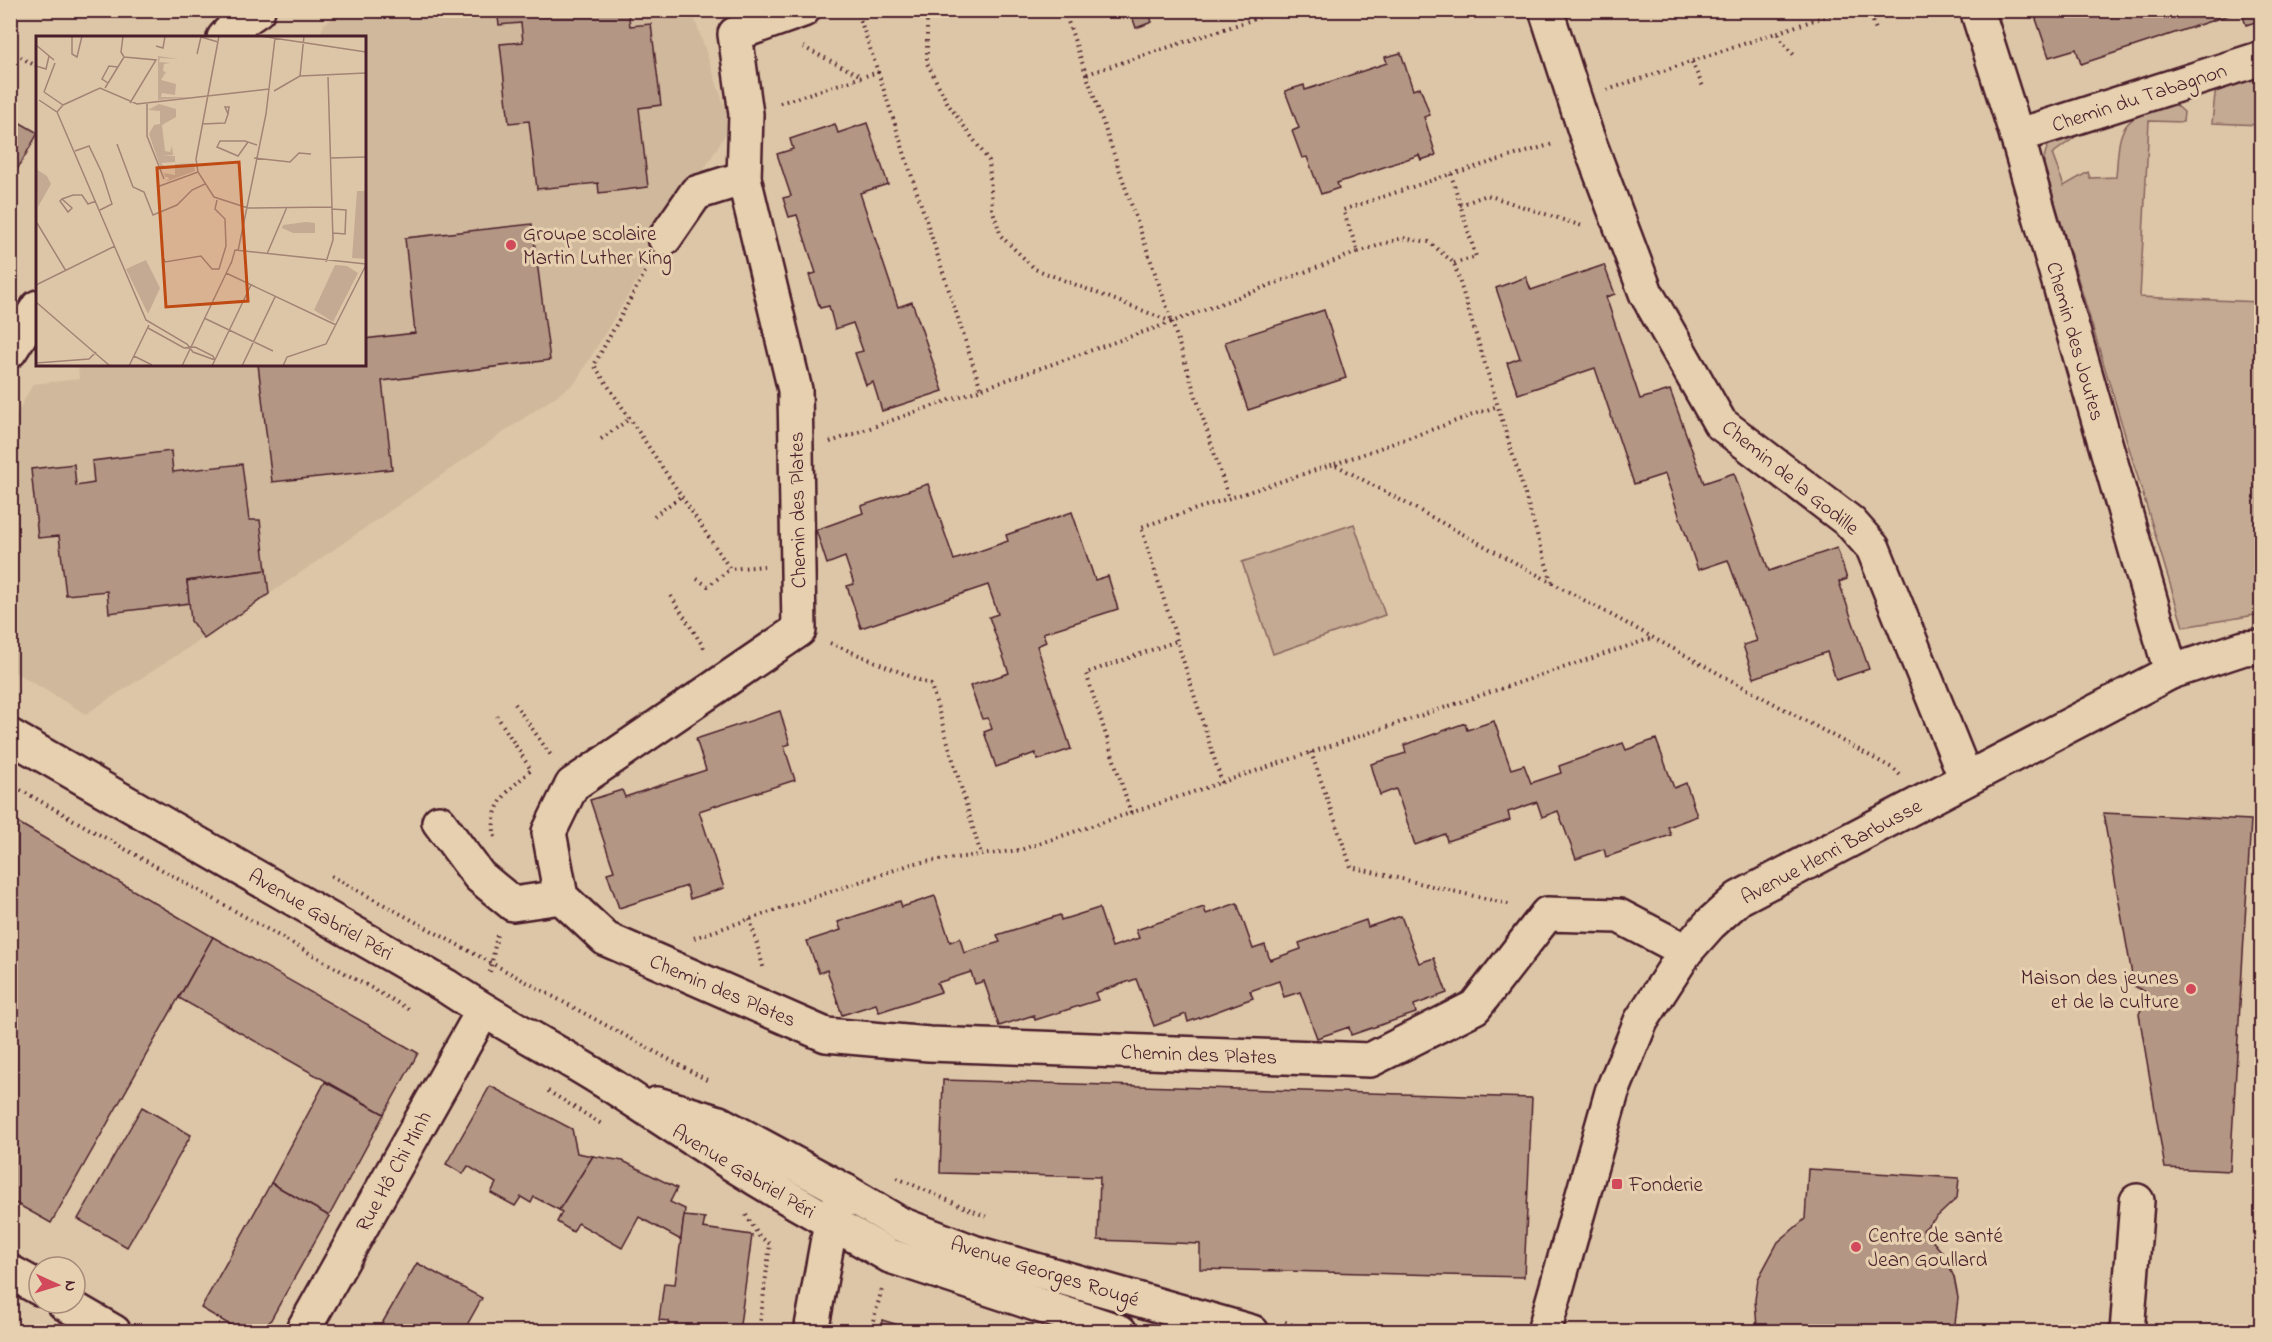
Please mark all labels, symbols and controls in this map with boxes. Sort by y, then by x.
inset map [36,36,366,366]
street label: Chemin du Tabagnon [2048,56,2232,143]
place label: Groupe scolaire Martin Luther King [523,220,672,276]
marker: Groupe scolaire Martin Luther King [504,238,518,252]
street label: Chemin des Joutes [2037,259,2111,425]
street label: Chemin de la Godille [1715,414,1865,544]
street label: Chemin des Plates [783,431,815,589]
street label: Avenue Henri Barbusse [1736,792,1928,913]
street label: Avenue Gabriel Péri [242,862,398,969]
street label: Chemin des Plates [644,947,800,1036]
place label: Maison des jeunes et de la culture [2021,964,2180,1018]
marker: Maison des jeunes et de la culture [2184,982,2198,996]
street label: Chemin des Plates [1120,1038,1278,1074]
street label: Rue Hô Chi Minh [349,1106,440,1238]
street label: Avenue Gabriel Péri [666,1118,820,1227]
place label: Fonderie [1628,1171,1703,1201]
marker: Fonderie [1610,1177,1624,1191]
place label: Centre de santé Jean Goullard [1868,1222,2003,1276]
street label: Avenue Georges Rougé [946,1230,1143,1318]
marker: Centre de santé Jean Goullard [1849,1240,1863,1254]
north arrow [27,1255,87,1315]
text: N [58,1280,82,1292]

